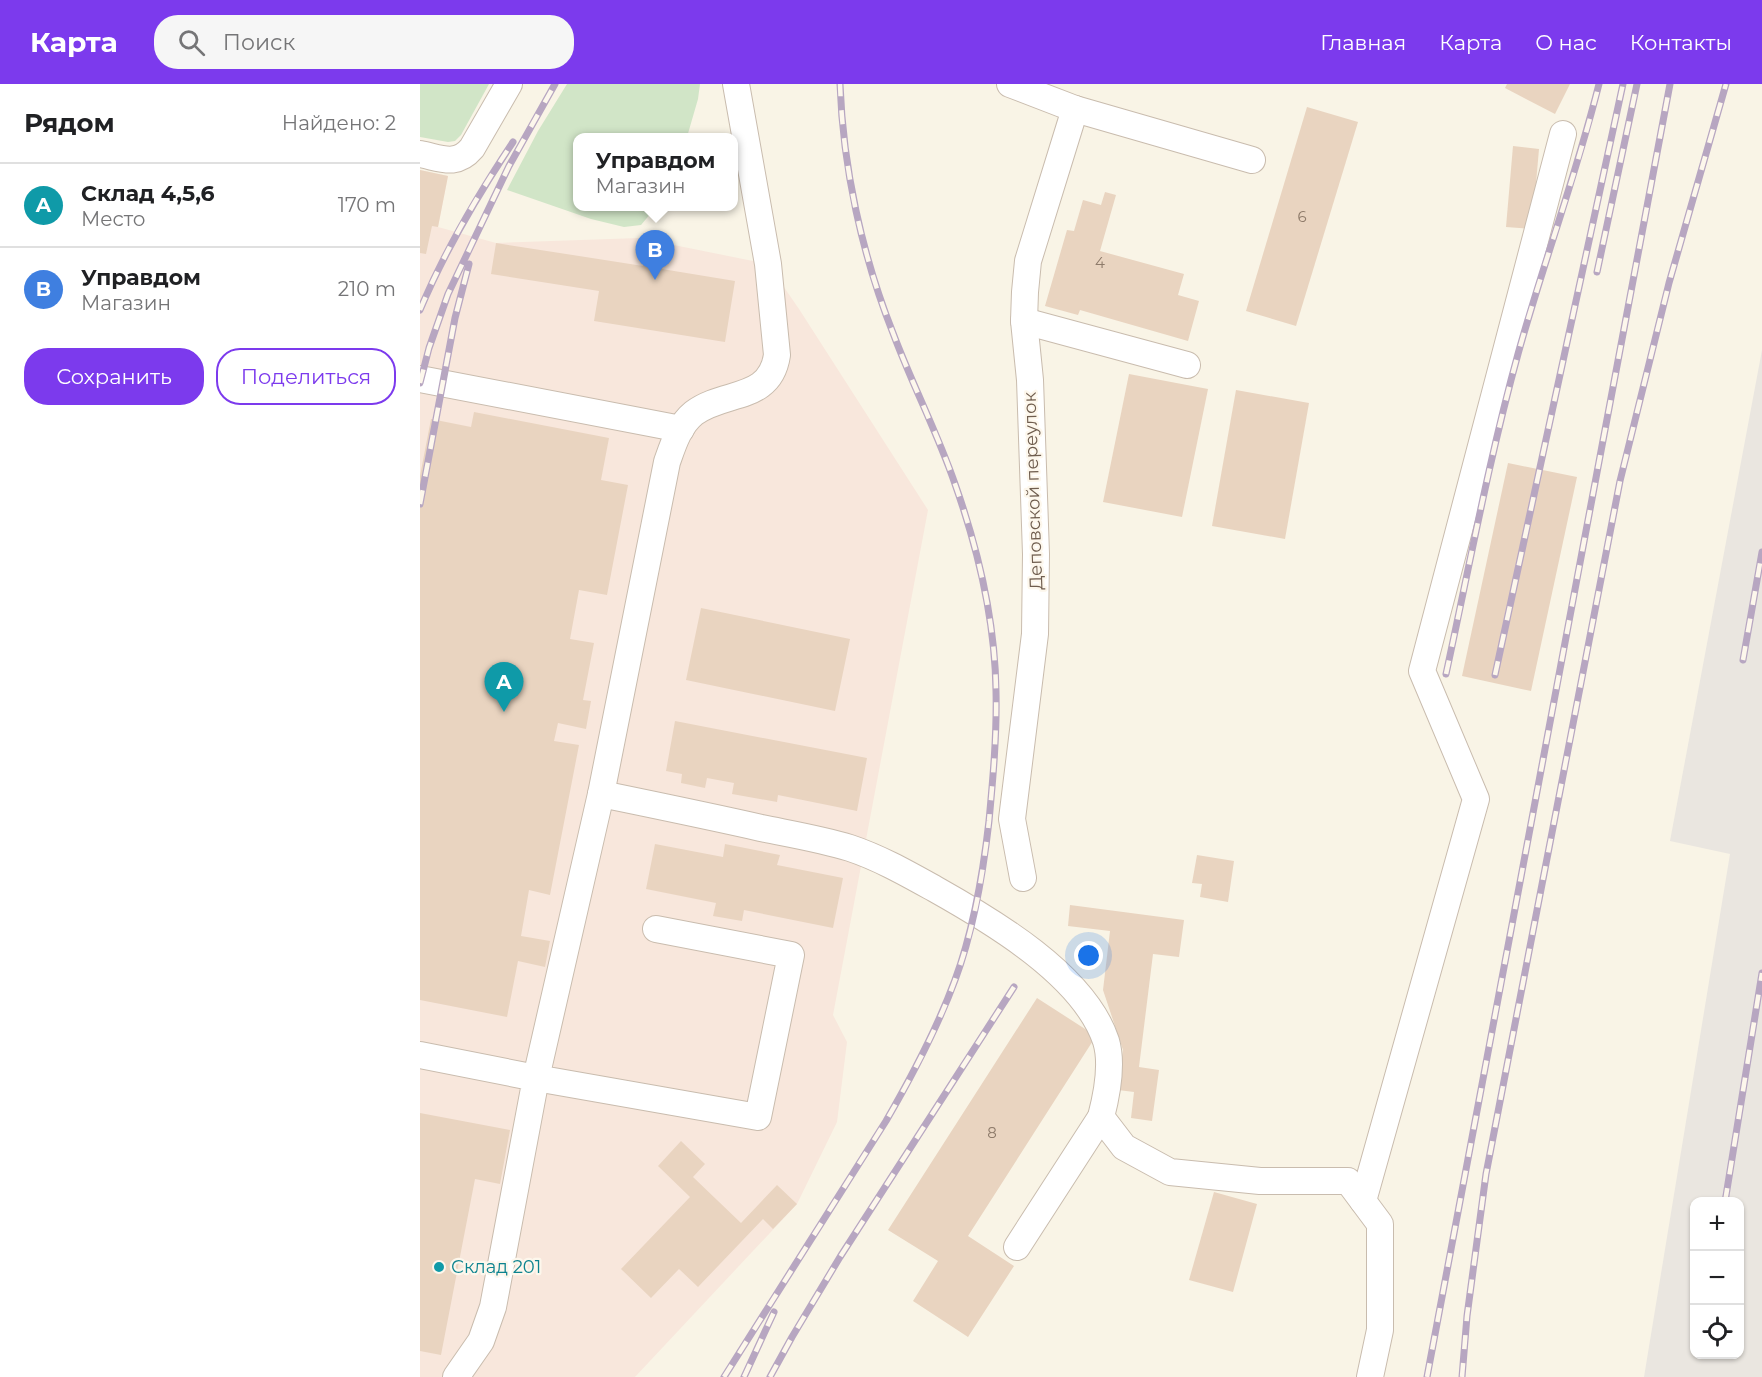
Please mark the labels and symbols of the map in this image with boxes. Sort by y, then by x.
house number: 6 [1297,207,1307,226]
pin: B [636,230,674,280]
house number: 4 [1095,253,1105,272]
street label: Деповской переулок [1019,391,1047,590]
pin: A [484,662,524,712]
your location [1074,941,1103,970]
house number: 8 [987,1123,997,1142]
place label: Склад 201 [451,1256,541,1278]
marker: Склад 201 [432,1260,446,1274]

